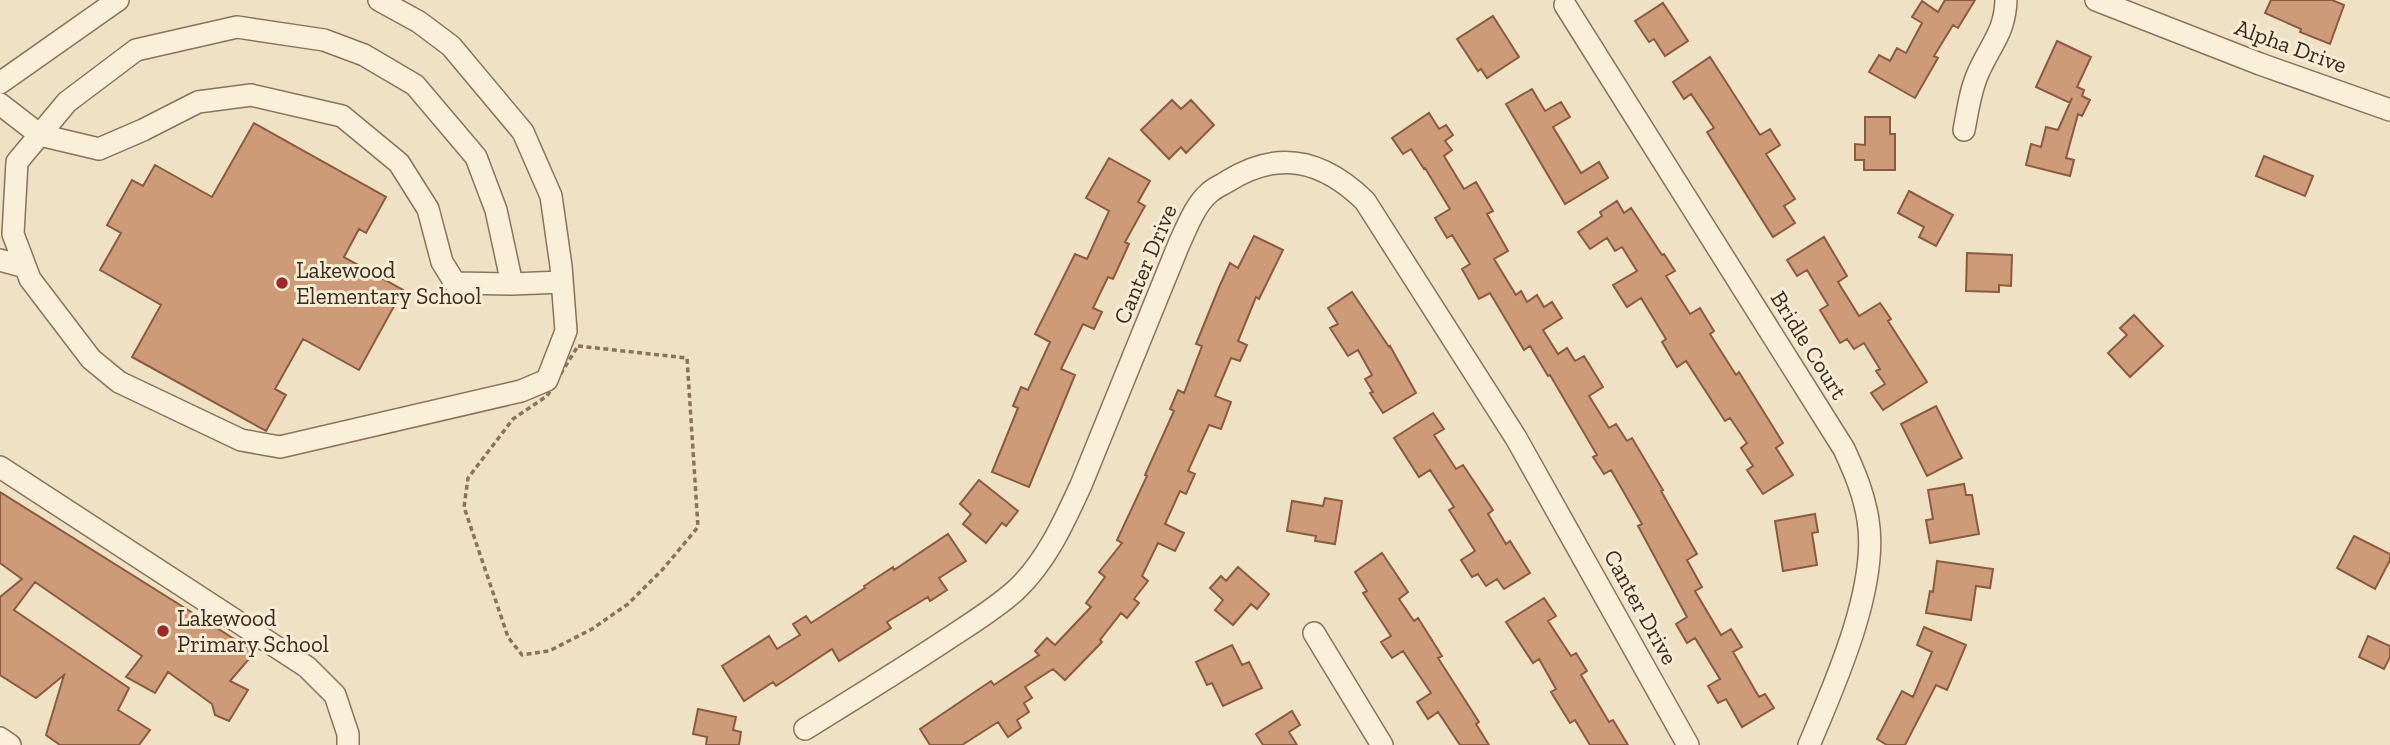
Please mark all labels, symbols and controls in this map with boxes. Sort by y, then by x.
street label: Alpha Drive [2231,13,2351,79]
street label: Canter Drive [1107,200,1183,328]
place label: Lakewood Elementary School [296,256,482,310]
marker: Lakewood Elementary School [274,275,290,291]
street label: Bridle Court [1765,286,1854,405]
street label: Canter Drive [1598,545,1684,669]
place label: Lakewood Primary School [177,604,329,658]
marker: Lakewood Primary School [155,623,171,639]

